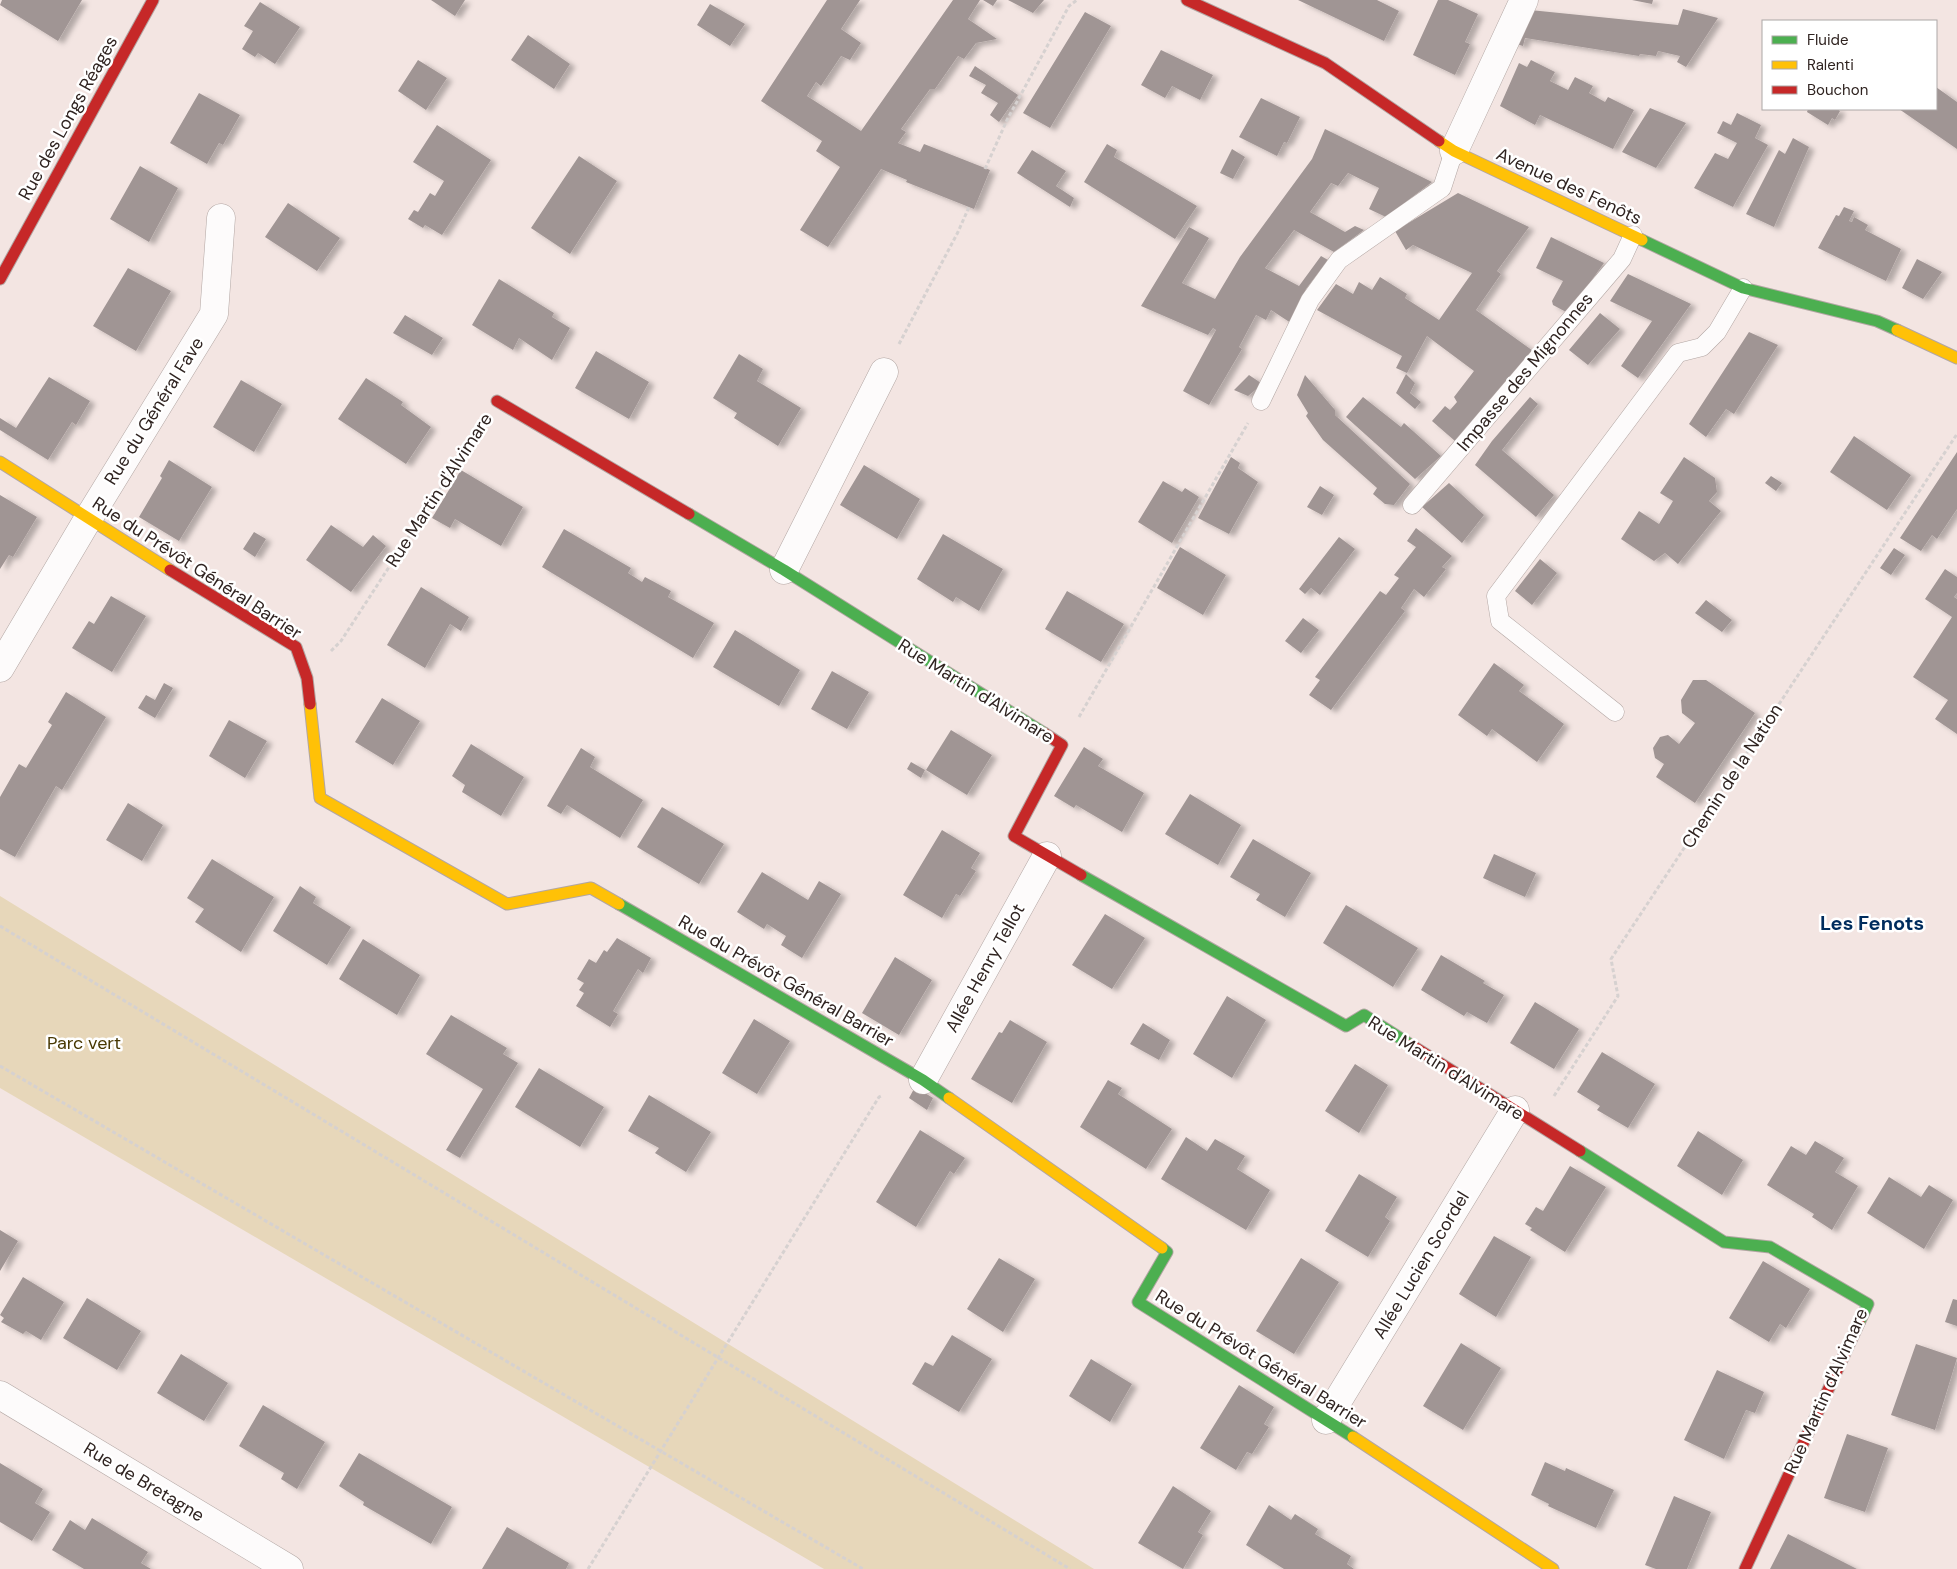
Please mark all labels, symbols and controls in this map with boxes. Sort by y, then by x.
legend [1762,20,1937,110]
text: Fluide [1807,30,1849,50]
street label: Rue des Longs Réages [13,32,123,204]
text: Ralenti [1807,55,1854,75]
text: Bouchon [1807,80,1868,100]
street label: Avenue des Fenôts [1493,142,1645,230]
street label: Impasse des Mignonnes [1451,288,1599,456]
street label: Rue du Général Fave [99,333,209,489]
street label: Rue Martin d'Alvimare [380,408,498,572]
street label: Rue du Prévôt Général Barrier [88,491,307,645]
street label: Rue Martin d'Alvimare [894,633,1058,749]
street label: Chemin de la Nation [1676,699,1788,853]
street label: Allée Henry Tellot [940,899,1030,1037]
street label: Rue du Prévôt Général Barrier [674,909,898,1053]
district label: Les Fenots [1820,910,1924,936]
street label: Rue Martin d'Alvimare [1364,1010,1528,1126]
park label: Parc vert [47,1031,121,1055]
street label: Allée Lucien Scordel [1367,1187,1475,1343]
street label: Rue du Prévôt Général Barrier [1151,1284,1372,1434]
street label: Rue Martin d'Alvimare [1779,1304,1873,1478]
street label: Rue de Bretagne [79,1436,209,1528]

